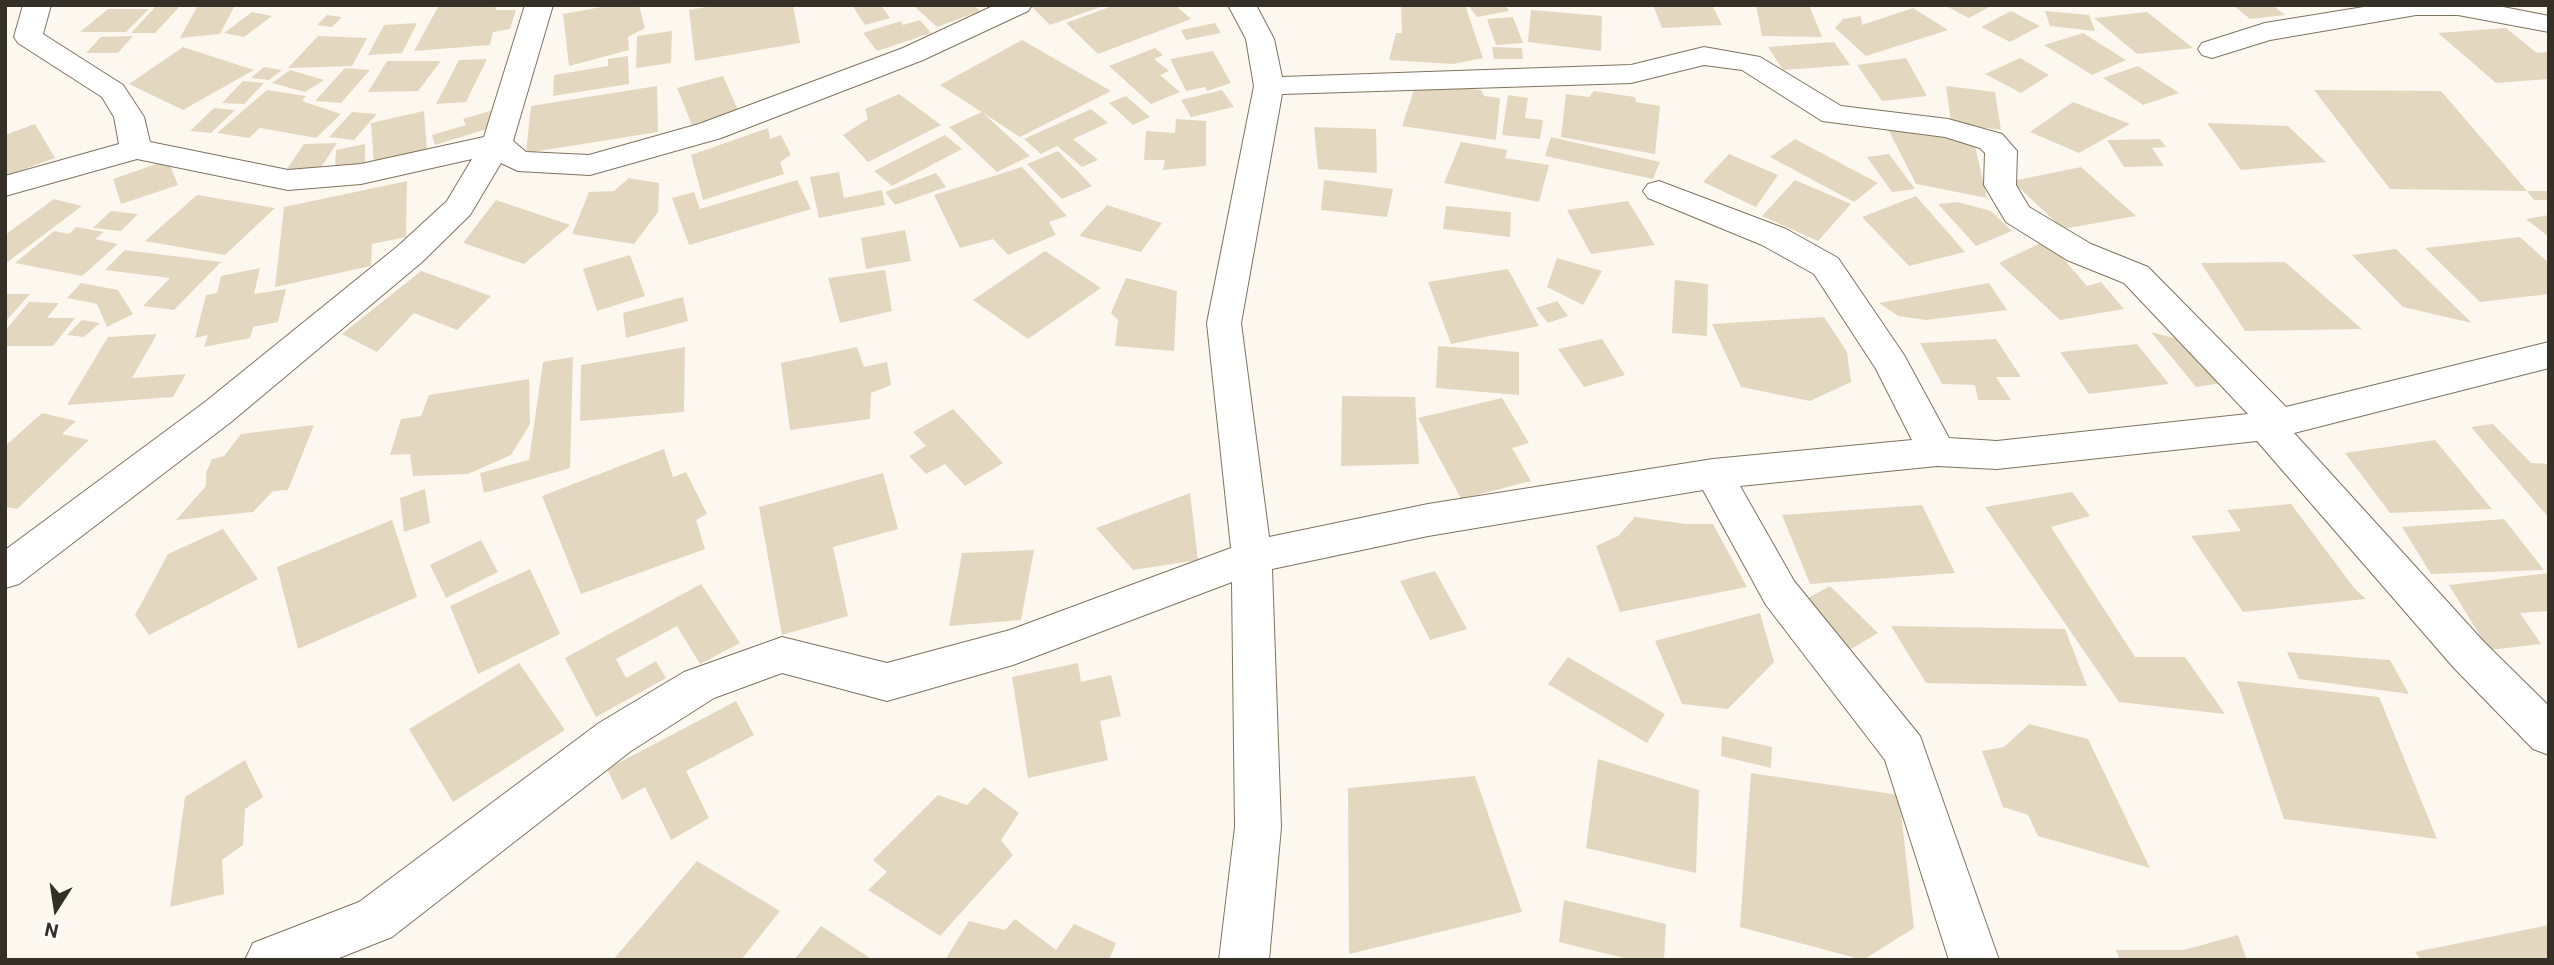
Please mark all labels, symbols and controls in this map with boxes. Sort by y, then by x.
north arrow [21,874,91,944]
text: N [43,917,60,943]

